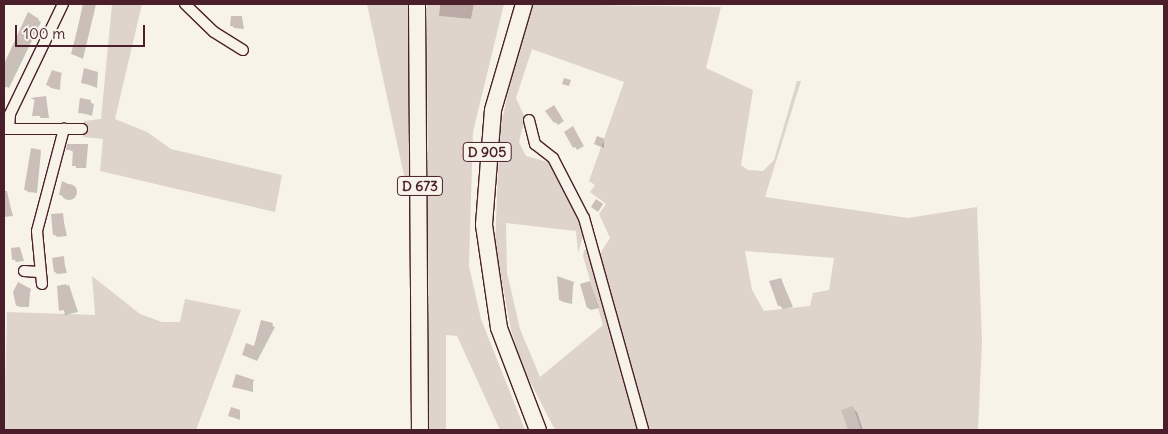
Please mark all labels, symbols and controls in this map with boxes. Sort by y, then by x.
scale bar [18,15,148,47]
text: 100 m [23,24,65,43]
road number: D 905 [462,140,512,163]
road number: D 673 [396,175,444,198]

